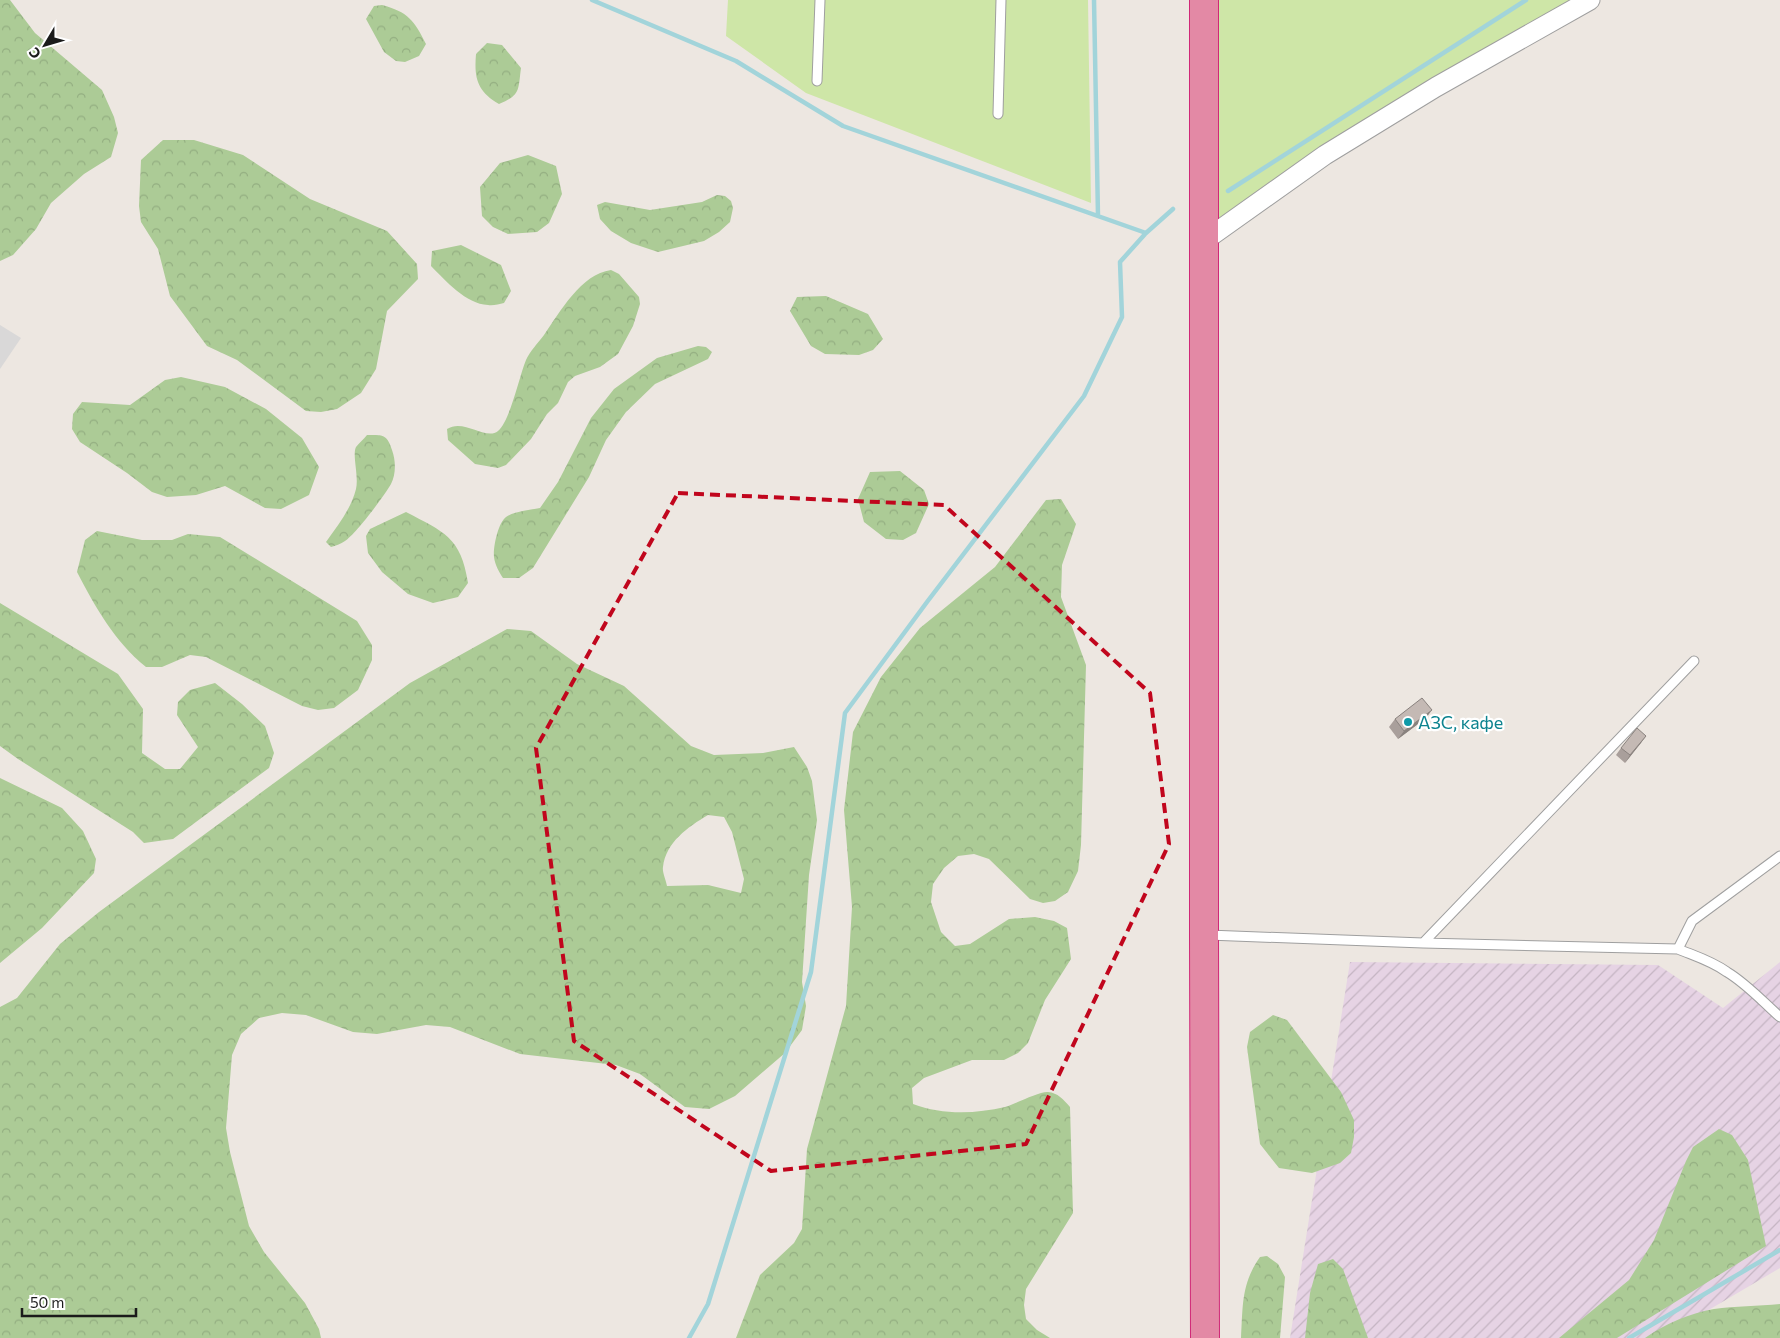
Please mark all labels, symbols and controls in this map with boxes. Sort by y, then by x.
north arrow [20,20,70,70]
text: С [25,44,44,62]
place label: АЗС, кафе [1418,711,1503,733]
marker: АЗС, кафе [1402,716,1414,728]
scale bar [22,1286,136,1318]
text: 50 m [30,1293,64,1311]

